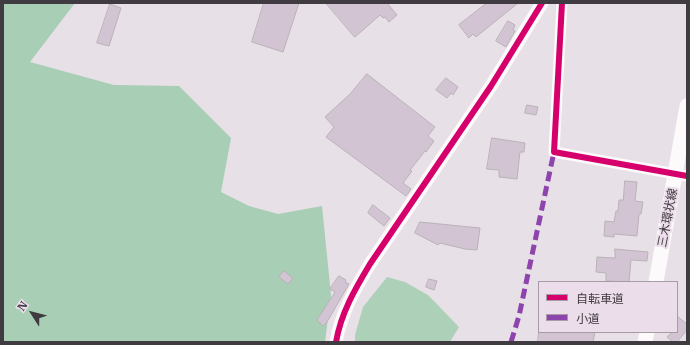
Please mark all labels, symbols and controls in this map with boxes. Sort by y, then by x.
street label: 三木環状線 [655,187,681,249]
legend [538,281,678,333]
text: 自転車道 [576,291,624,306]
north arrow [12,293,52,333]
text: N [14,298,31,314]
text: 小道 [576,311,600,326]

